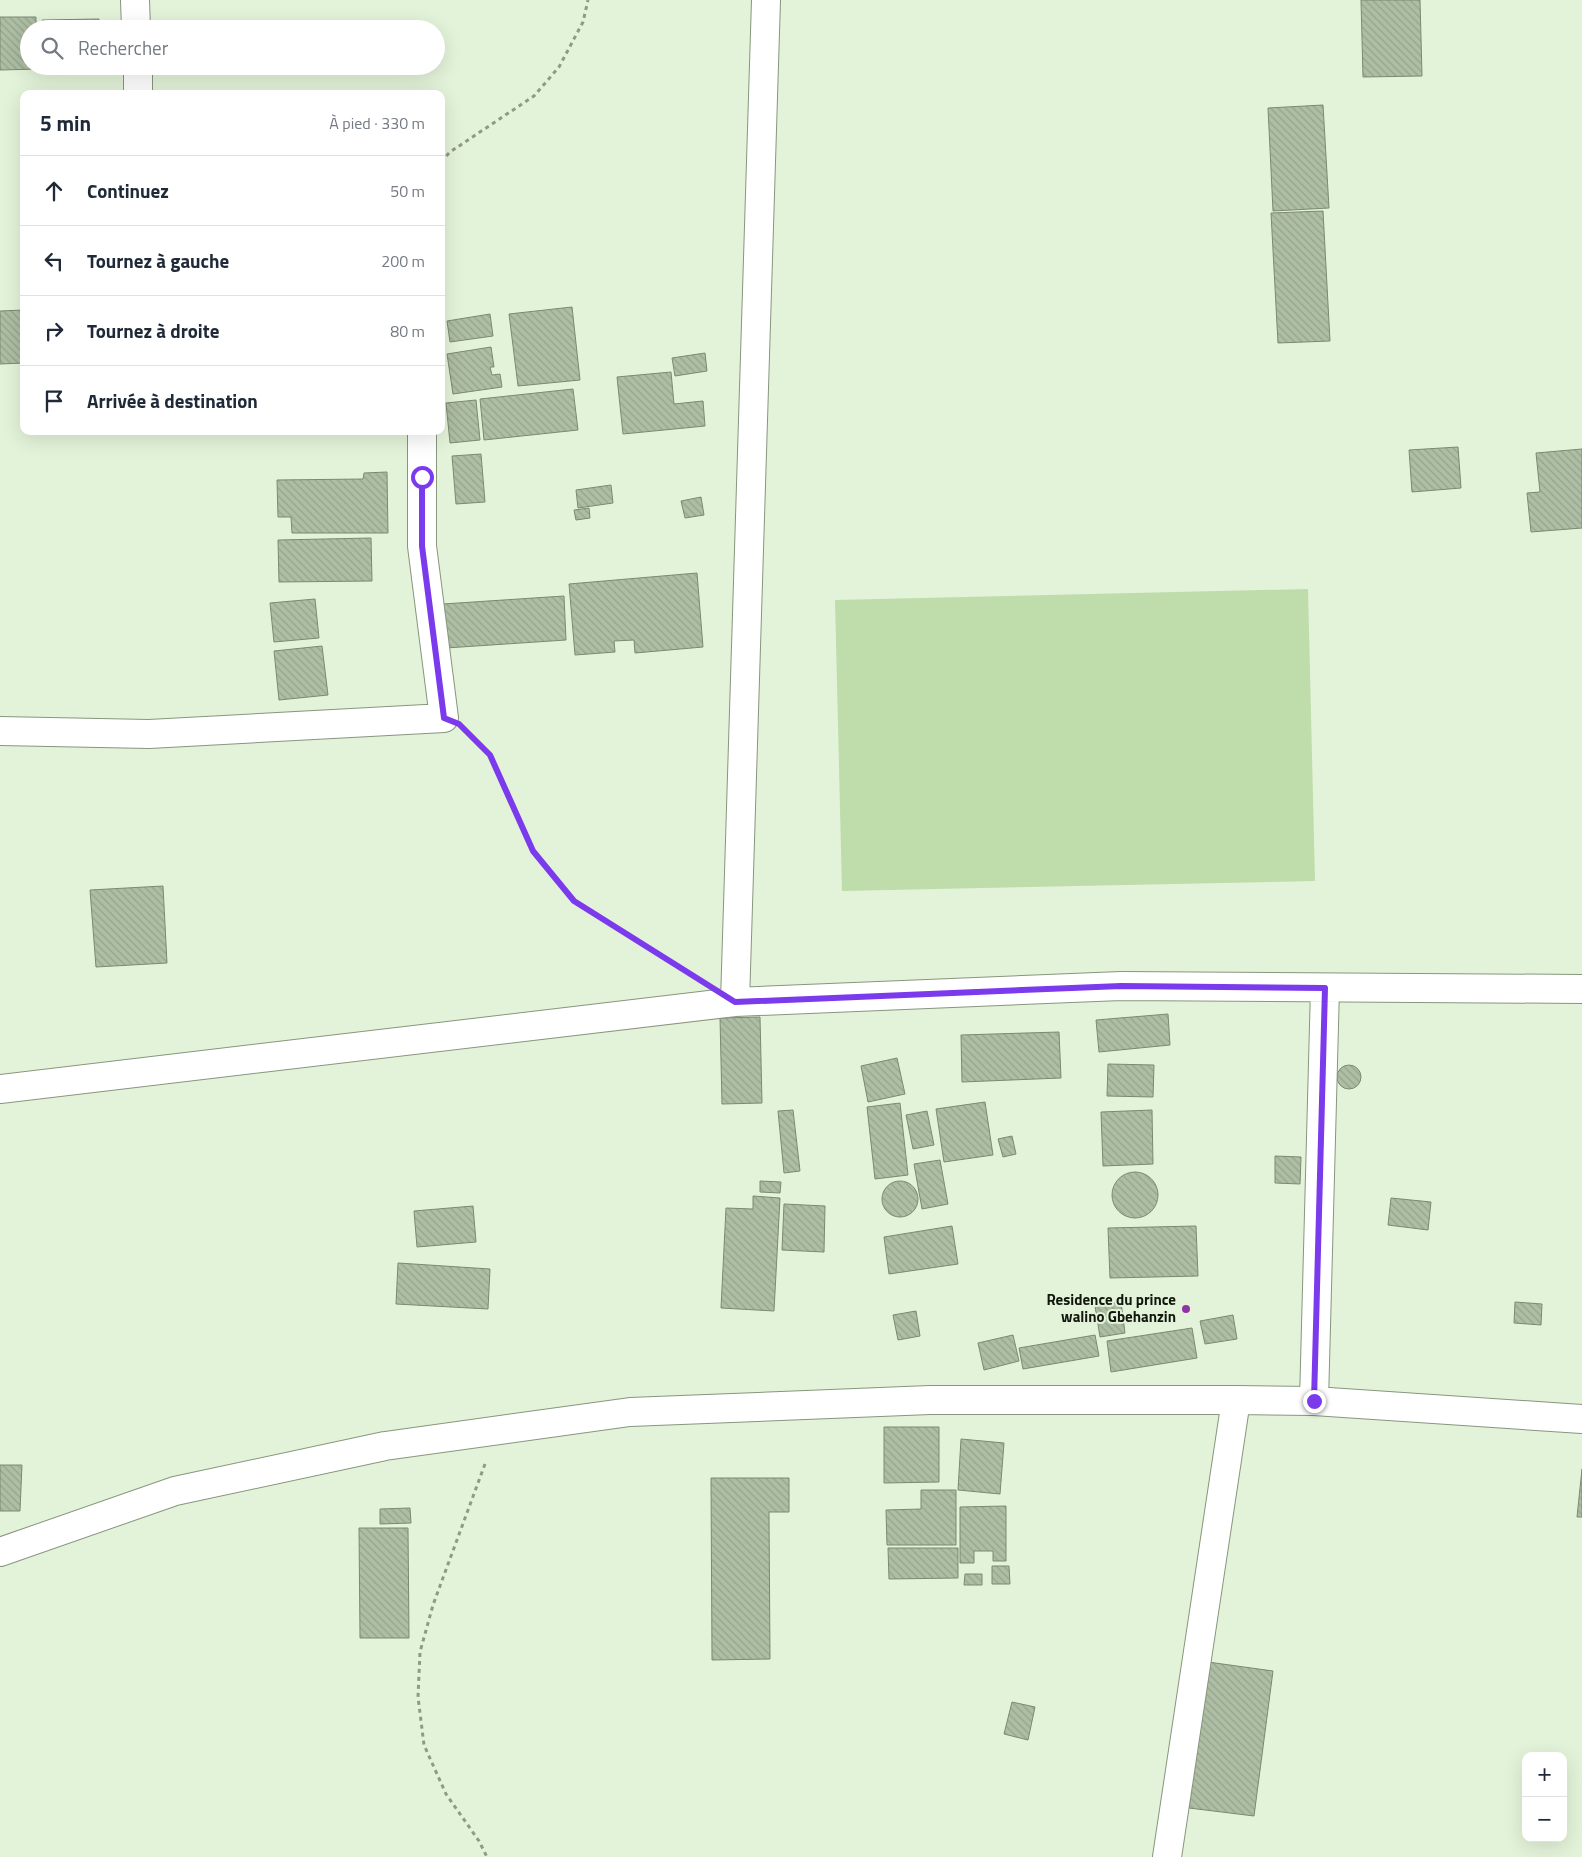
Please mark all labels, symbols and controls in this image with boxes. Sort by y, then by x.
search box [20,20,445,75]
text: Rechercher [78,33,168,62]
icon: search [38,34,66,62]
text: 5 min [40,107,91,139]
text: À pied · 330 m [329,111,425,135]
text: Continuez [87,176,169,205]
icon: ahead [40,177,68,205]
text: 50 m [390,179,425,203]
text: Tournez à gauche [87,246,229,275]
icon: left [40,247,68,275]
text: 200 m [381,249,425,273]
text: Tournez à droite [87,316,219,345]
icon: right [40,317,68,345]
text: 80 m [390,319,425,343]
text: Arrivée à destination [87,386,258,415]
icon: arrive [40,387,68,415]
route start [411,466,434,489]
place label: Residence du prince walino Gbehanzin [1046,1288,1176,1328]
marker: Residence du prince walino Gbehanzin [1180,1303,1192,1315]
route end [1303,1390,1326,1413]
map controls [1522,1752,1567,1842]
button: + [1522,1752,1567,1797]
button: − [1522,1797,1567,1842]

